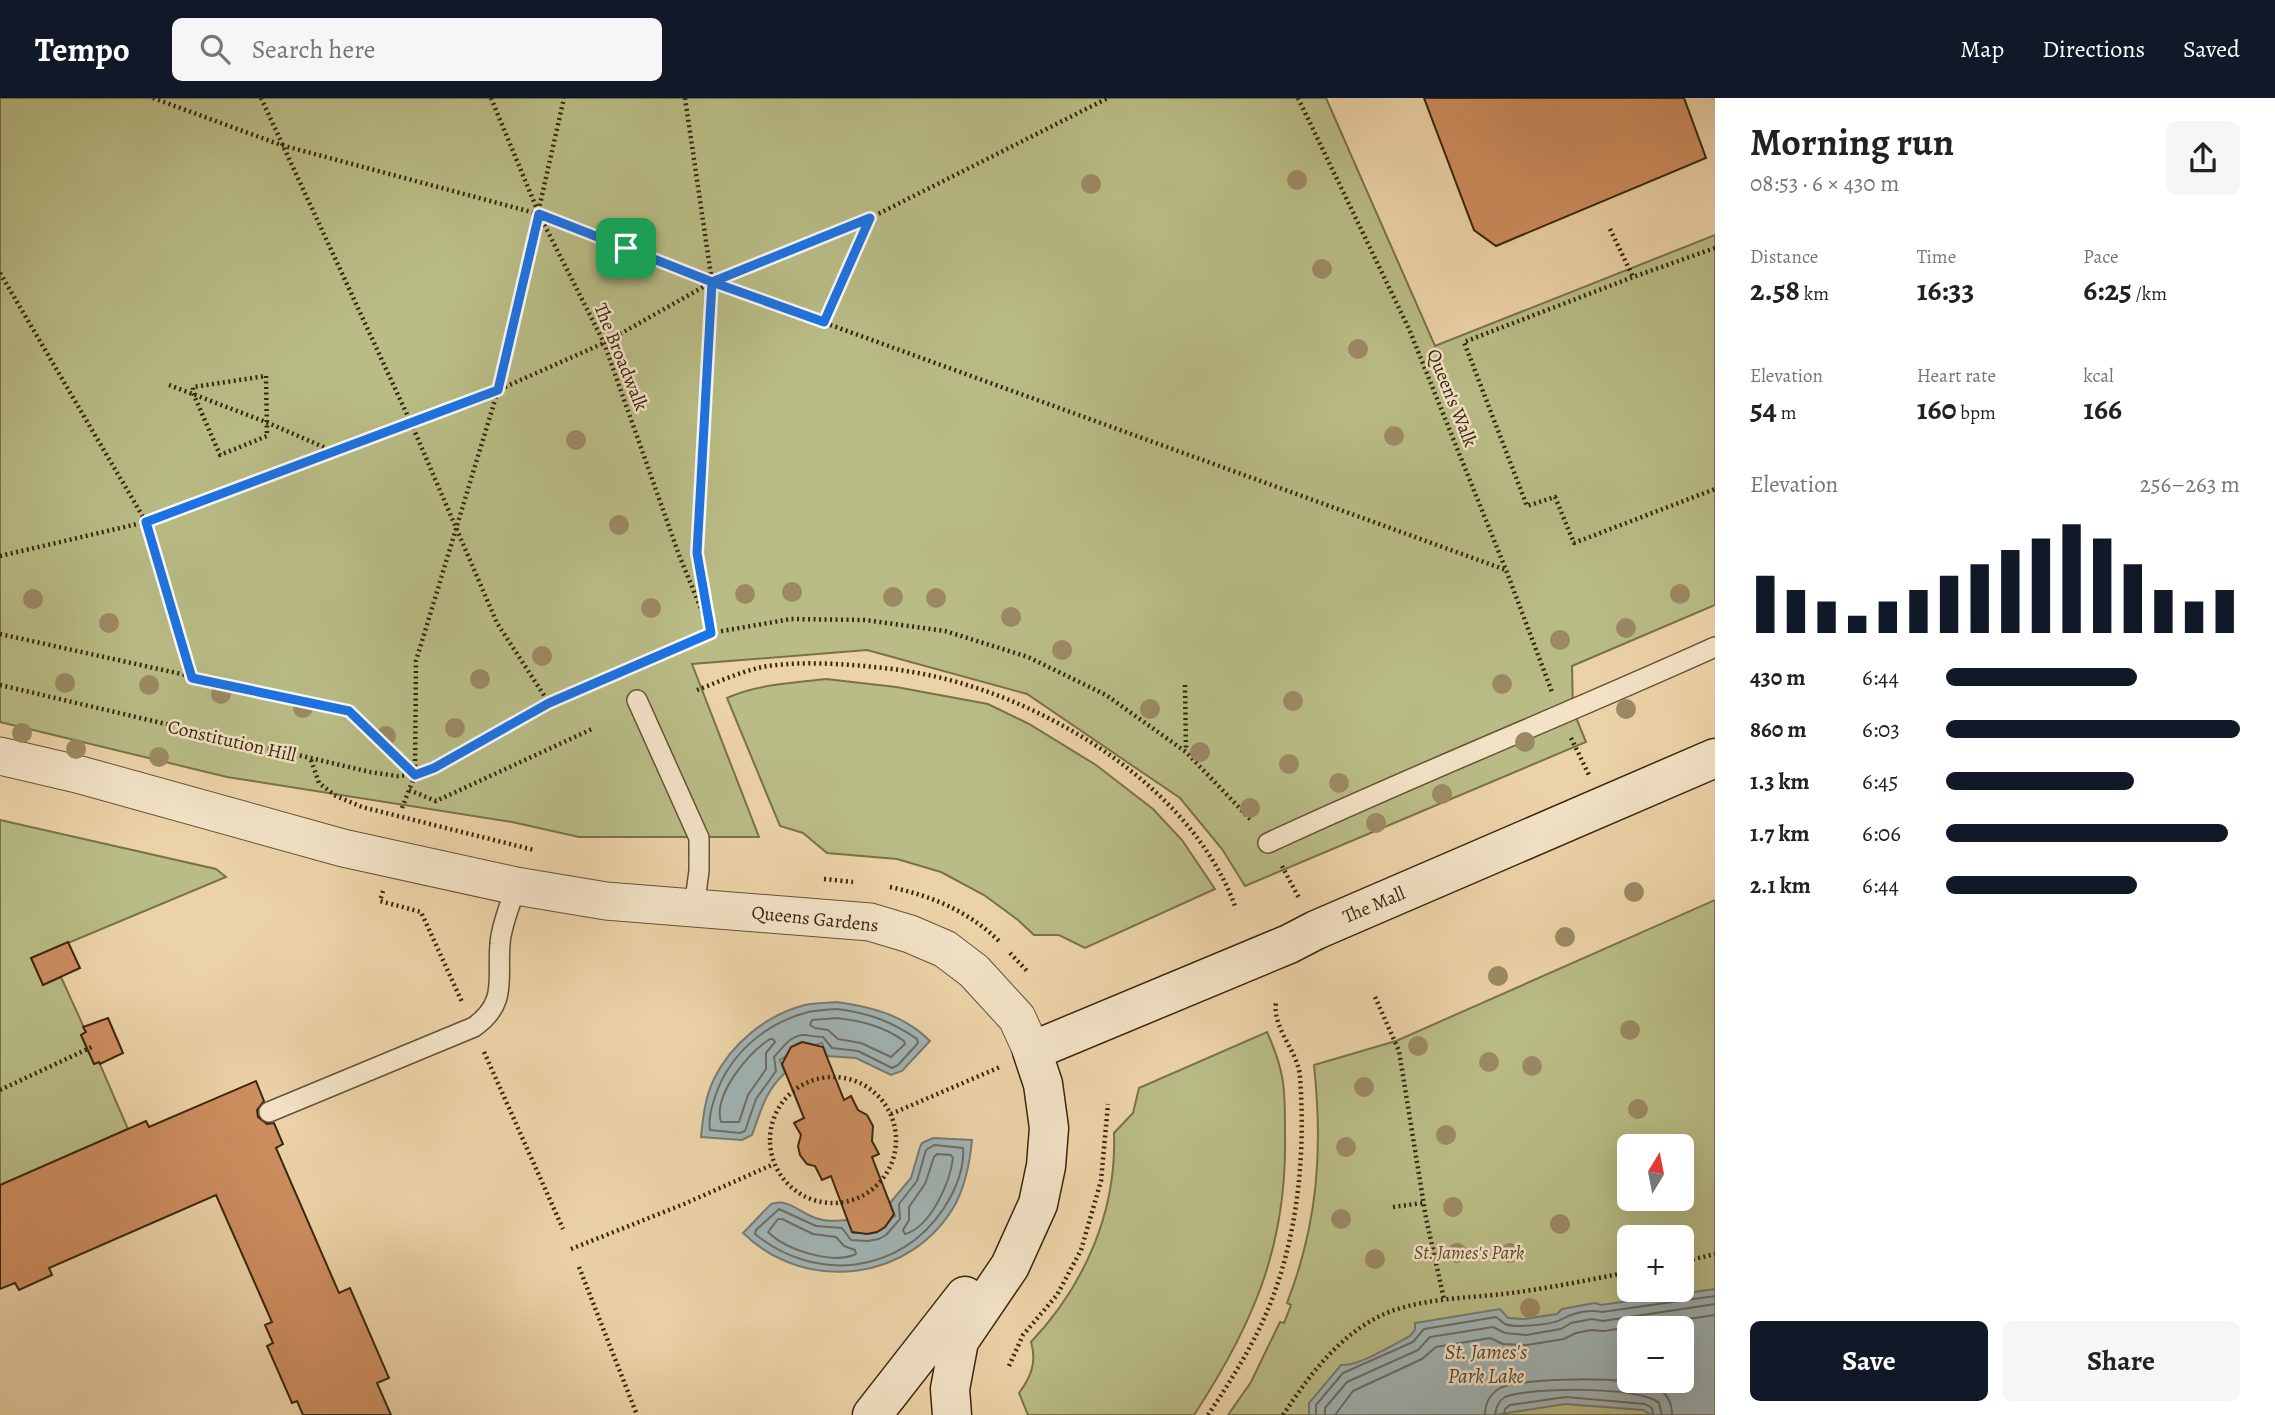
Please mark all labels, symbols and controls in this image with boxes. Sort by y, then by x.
search box [172,18,662,81]
text: Tempo [35,27,130,72]
icon: search [196,30,234,68]
text: Search here [252,32,375,67]
text: Map [1960,33,2004,65]
text: Directions [2042,33,2145,65]
text: Saved [2183,33,2240,65]
text: Morning run [1750,116,1954,168]
button: share [2166,121,2240,195]
text: 08:53 · 6 × 430 m [1750,168,1899,199]
pin [596,218,656,278]
icon: arrive [607,229,645,267]
text: Distance [1750,244,1818,270]
text: Time [1917,244,1956,270]
text: Pace [2083,244,2119,270]
text: 2.58 [1750,270,1800,310]
text: 16:33 [1917,270,1974,310]
text: 6:25 [2083,270,2132,310]
text: km [1800,281,1829,307]
text: /km [2132,281,2167,307]
street label: The Broadwalk [588,299,655,415]
street label: Queen's Walk [1421,345,1484,451]
text: Elevation [1750,363,1823,389]
text: Heart rate [1917,363,1996,389]
text: kcal [2083,363,2114,389]
text: 54 [1750,389,1777,429]
text: 160 [1917,389,1957,429]
text: 166 [2083,389,2122,429]
text: m [1777,400,1797,426]
text: bpm [1957,400,1996,426]
text: Elevation [1750,469,1838,500]
text: 256–263 m [2140,469,2240,500]
text: 430 m [1750,662,1806,693]
text: 6:44 [1862,662,1899,693]
street label: Constitution Hill [165,714,299,769]
text: 860 m [1750,714,1807,745]
text: 6:03 [1862,714,1900,745]
text: 1.3 km [1750,766,1810,797]
text: 6:45 [1862,766,1898,797]
text: 1.7 km [1750,818,1810,849]
text: 6:06 [1862,818,1901,849]
text: 2.1 km [1750,870,1811,901]
text: 6:44 [1862,870,1899,901]
street label: The Mall [1339,880,1409,930]
street label: Queens Gardens [750,899,880,939]
north arrow [1617,1134,1694,1211]
map controls [1617,1134,1694,1393]
button: + [1617,1225,1694,1302]
park label: St. James's Park [1414,1240,1524,1266]
button: − [1617,1316,1694,1393]
button: Save [1750,1321,1988,1401]
button: Share [2002,1321,2240,1401]
water label: St. James's Park Lake [1445,1338,1527,1390]

